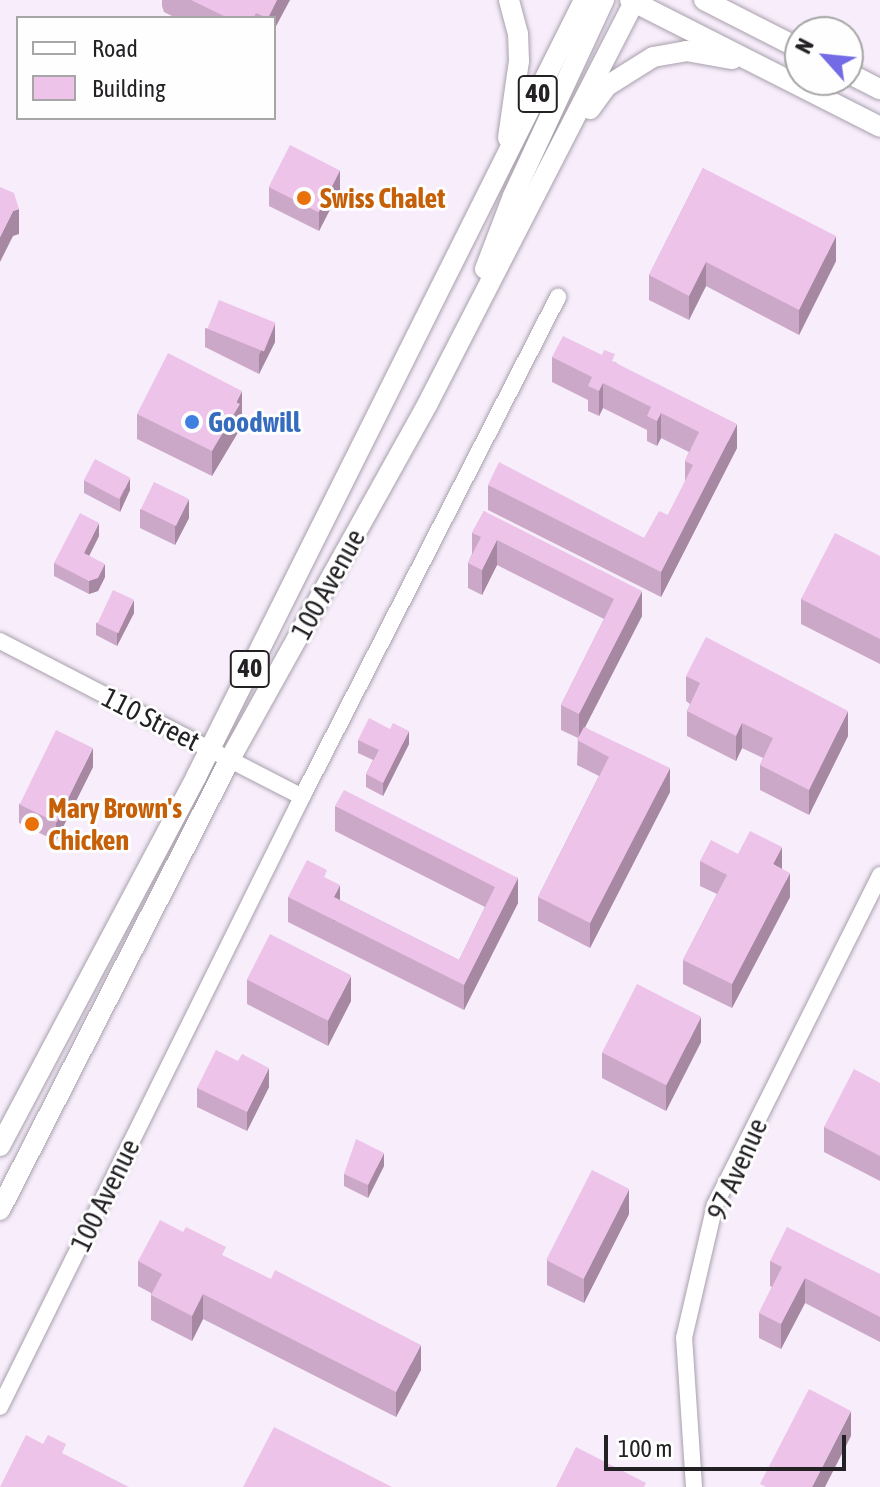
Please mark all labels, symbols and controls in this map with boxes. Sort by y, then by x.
legend [16,16,276,120]
north arrow [784,16,864,96]
text: N [790,34,819,58]
text: Road [92,35,138,62]
road number: 40 [516,72,560,116]
text: Building [92,75,165,102]
place label: Swiss Chalet [320,181,445,215]
marker: Swiss Chalet [295,189,313,207]
place label: Goodwill [208,405,300,439]
marker: Goodwill [183,413,201,431]
street label: 100 Avenue [284,523,372,645]
road number: 40 [228,647,272,691]
street label: 110 Street [97,680,205,758]
place label: Mary Brown's Chicken [48,791,182,857]
marker: Mary Brown's Chicken [23,815,41,833]
street label: 97 Avenue [700,1113,774,1225]
street label: 100 Avenue [63,1133,147,1257]
scale bar [608,1419,850,1469]
text: 100 m [618,1435,672,1462]

